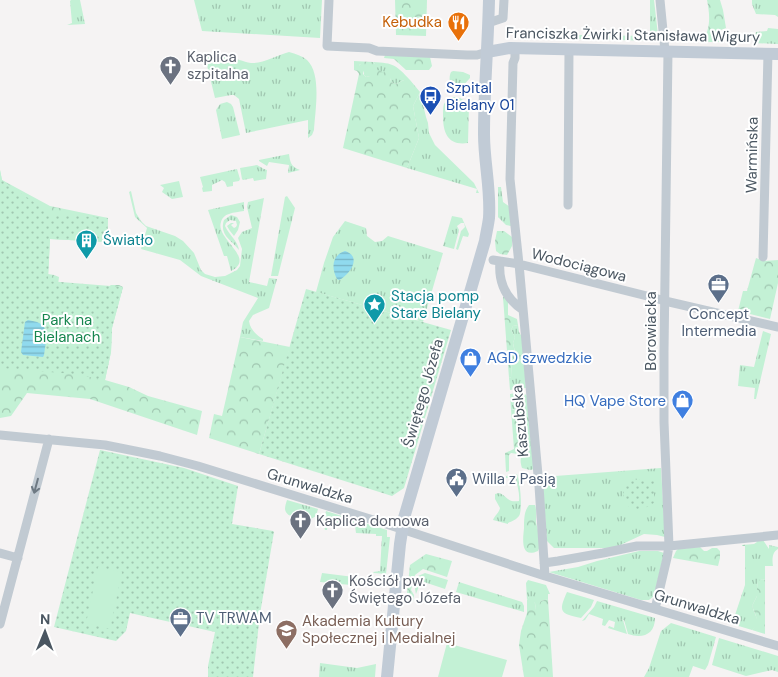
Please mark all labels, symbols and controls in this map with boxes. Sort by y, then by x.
restaurant icon: Kebudka [446,10,470,41]
place label: Kebudka [382,12,442,32]
street label: Franciszka Żwirki i Stanisława Wigury [506,23,761,47]
place label: Kaplica szpitalna [187,47,249,84]
church icon: Kaplica szpitalna [159,54,183,85]
place label: Szpital Bielany 01 [446,78,514,115]
bus stop icon: Szpital Bielany 01 [418,85,442,116]
street label: Warmińska [741,117,763,193]
building icon: Światło [75,228,99,259]
place label: Światło [103,230,153,250]
street label: Wodociągowa [529,244,629,286]
office icon: Concept Intermedia [707,273,731,304]
place label: Stacja pomp Stare Bielany [391,286,482,323]
street label: Borowiacka [641,291,661,371]
place icon: Stacja pomp Stare Bielany [363,293,387,324]
place label: Concept Intermedia [682,304,756,341]
park label: Park na Bielanach [34,310,100,347]
street label: Świętego Józefa [398,336,448,450]
shop icon: AGD szwedzkie [459,346,483,377]
place label: AGD szwedzkie [487,348,592,368]
street label: Kaszubska [507,384,533,458]
shop icon: HQ Vape Store [670,389,694,420]
place label: HQ Vape Store [564,391,666,411]
street label: Grunwaldzka [265,463,355,509]
public building icon: Willa z Pasją [444,467,468,498]
place label: Willa z Pasją [472,469,556,489]
one-way arrow [31,478,41,494]
church icon: Kaplica domowa [288,509,312,540]
place label: Kaplica domowa [316,511,429,531]
place label: Kościół pw. Świętego Józefa [349,571,461,608]
church icon: Kościół pw. Świętego Józefa [321,578,345,609]
street label: Grunwaldzka [652,584,742,630]
office icon: TV TRWAM [168,606,192,637]
north arrow [20,607,70,657]
place label: TV TRWAM [196,608,272,628]
text: N [40,610,50,628]
place label: Akademia Kultury Społecznej i Medialnej [302,611,456,648]
school or university icon: Akademia Kultury Społecznej i Medialnej [274,618,298,649]

